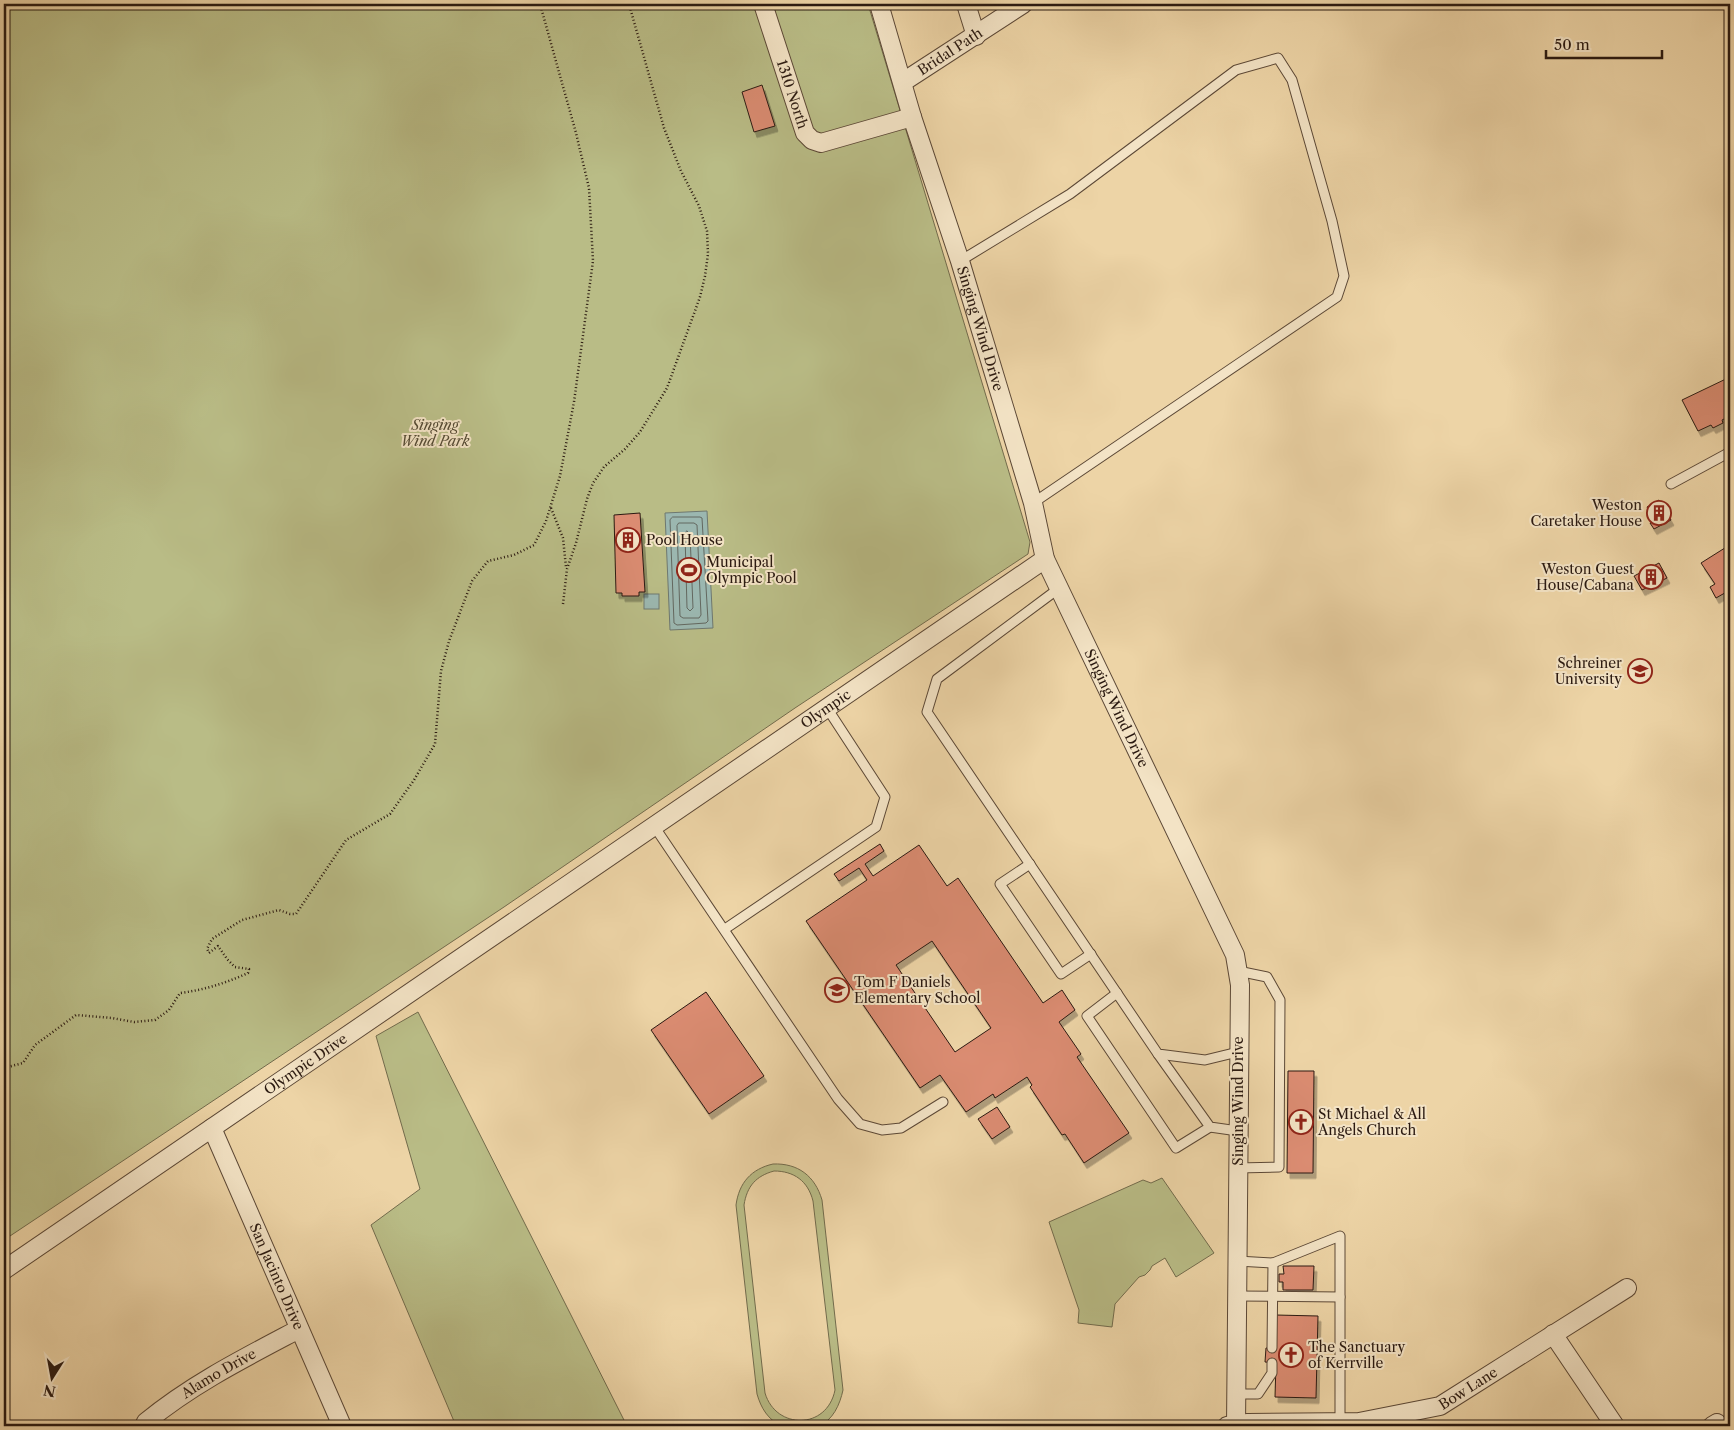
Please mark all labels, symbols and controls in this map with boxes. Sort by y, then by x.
street label: Bridal Path [914,24,986,79]
scale bar [1546,28,1663,60]
text: 50 m [1554,35,1590,54]
street label: 1310 North [773,58,812,131]
street label: Singing Wind Drive [953,264,1008,393]
park label: Singing Wind Park [401,416,470,450]
place label: Weston Caretaker House [1530,496,1642,530]
building icon: Weston Caretaker House [1646,500,1672,526]
building icon: Pool House [615,527,641,553]
place label: Pool House [646,531,723,549]
place label: Municipal Olympic Pool [706,553,797,587]
sports icon: Municipal Olympic Pool [676,557,702,583]
place label: Weston Guest House/Cabana [1536,560,1635,594]
building icon: Weston Guest House/Cabana [1638,564,1664,590]
street label: Singing Wind Drive [1080,646,1153,771]
place label: Schreiner University [1555,654,1622,688]
school or university icon: Schreiner University [1627,658,1653,684]
street label: Olympic [797,685,854,732]
place label: Tom F Daniels Elementary School [854,973,980,1007]
school or university icon: Tom F Daniels Elementary School [824,977,850,1003]
street label: Olympic Drive [260,1029,351,1099]
street label: Singing Wind Drive [1229,1036,1247,1166]
place label: St Michael & All Angels Church [1317,1105,1426,1139]
church icon: St Michael & All Angels Church [1288,1109,1314,1135]
street label: San Jacinto Drive [246,1220,308,1333]
place label: The Sanctuary of Kerrville [1308,1338,1405,1372]
church icon: The Sanctuary of Kerrville [1278,1342,1304,1368]
street label: Alamo Drive [177,1344,259,1403]
north arrow [28,1352,78,1402]
street label: Bow Lane [1435,1363,1501,1414]
text: N [42,1381,57,1401]

